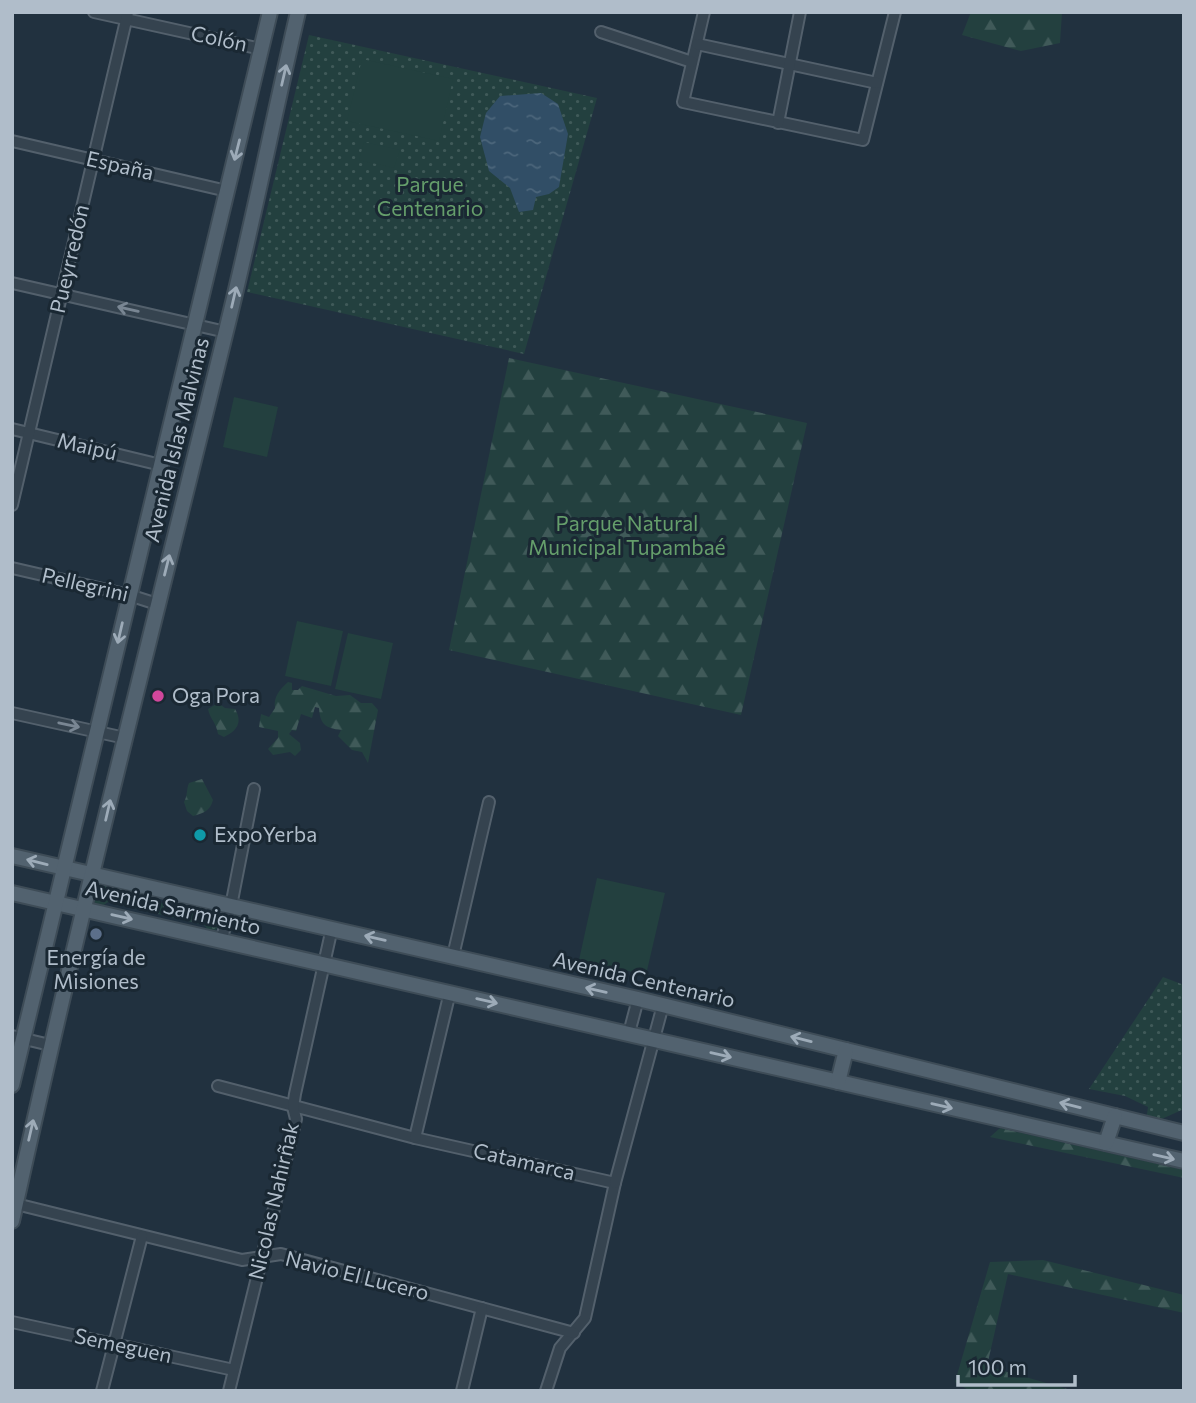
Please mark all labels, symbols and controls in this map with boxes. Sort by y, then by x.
street label: Colón [189,19,250,56]
one-way arrow [277,64,291,87]
one-way arrow [230,138,243,161]
street label: España [84,145,156,184]
park label: Parque Centenario [377,171,483,220]
street label: Pueyrredón [44,202,93,315]
one-way arrow [228,286,241,309]
one-way arrow [117,302,140,315]
street label: Avenida Islas Malvinas [138,335,213,545]
street label: Maipú [55,427,120,465]
park label: Parque Natural Municipal Tupambaé [528,510,726,559]
one-way arrow [161,554,174,577]
street label: Pellegrini [40,561,131,606]
one-way arrow [113,621,126,644]
place label: Oga Pora [172,682,260,707]
marker: Oga Pora [150,688,166,704]
one-way arrow [57,719,80,732]
one-way arrow [102,799,116,822]
place label: ExpoYerba [214,821,317,846]
marker: ExpoYerba [192,827,208,843]
one-way arrow [27,855,49,868]
street label: Avenida Sarmiento [83,874,263,939]
one-way arrow [110,911,133,925]
marker: Energía de Misiones [88,926,104,942]
one-way arrow [364,931,387,944]
place label: Energía de Misiones [47,944,145,993]
street label: Avenida Centenario [551,945,738,1012]
one-way arrow [585,982,608,996]
one-way arrow [475,995,498,1008]
one-way arrow [790,1032,813,1046]
one-way arrow [709,1048,732,1062]
one-way arrow [1059,1098,1082,1111]
one-way arrow [931,1100,953,1113]
one-way arrow [25,1119,38,1142]
street label: Nicolas Nahirñak [242,1119,303,1282]
street label: Catamarca [471,1137,578,1184]
one-way arrow [1152,1150,1175,1164]
street label: Navio El Lucero [283,1245,432,1304]
street label: Semeguen [72,1322,174,1367]
scale bar [958,1344,1075,1388]
text: 100 m [968,1354,1027,1379]

